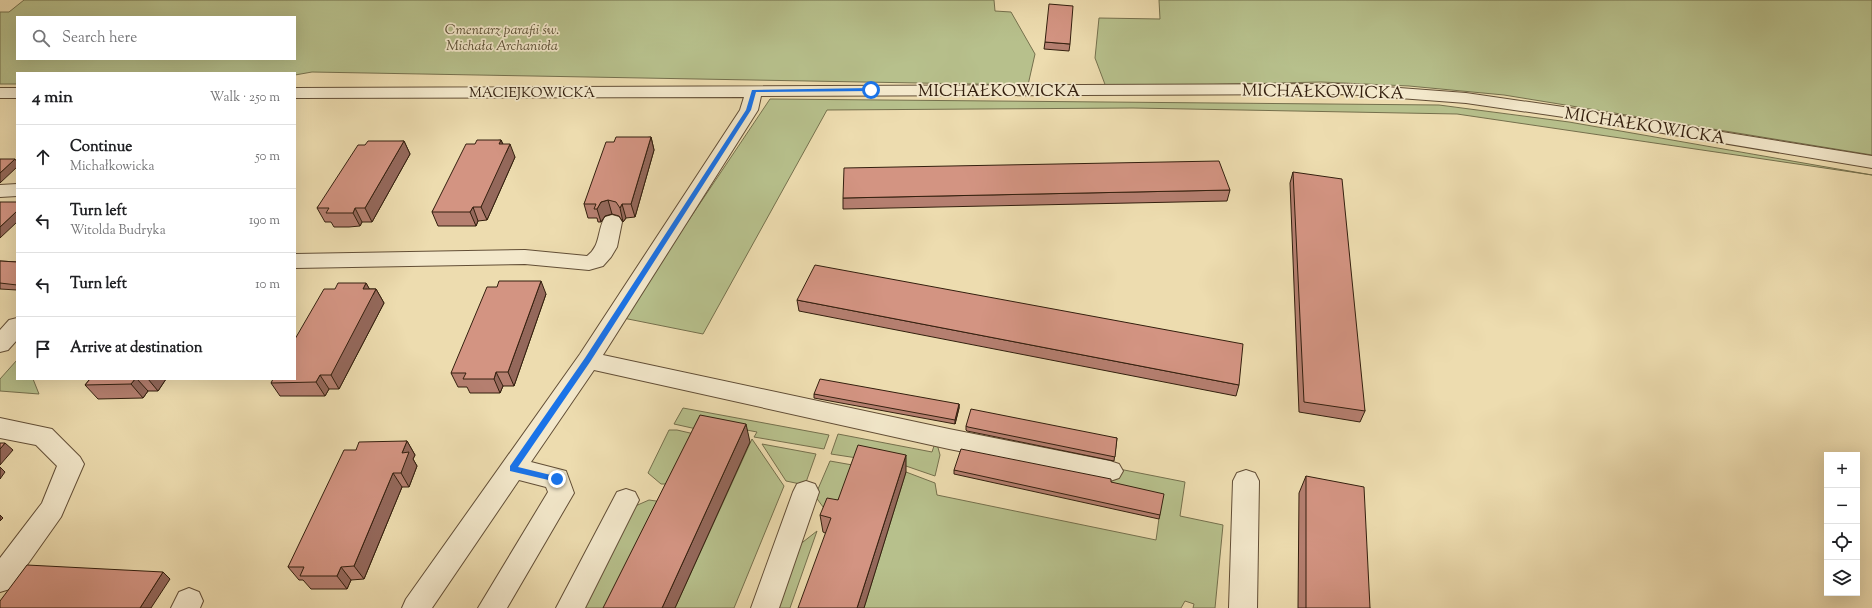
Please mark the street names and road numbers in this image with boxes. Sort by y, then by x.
street label: MICHAŁKOWICKA [918,80,1080,104]
street label: MICHAŁKOWICKA [1242,80,1405,106]
street label: MACIEJKOWICKA [469,84,596,104]
street label: MICHAŁKOWICKA [1563,102,1727,152]

